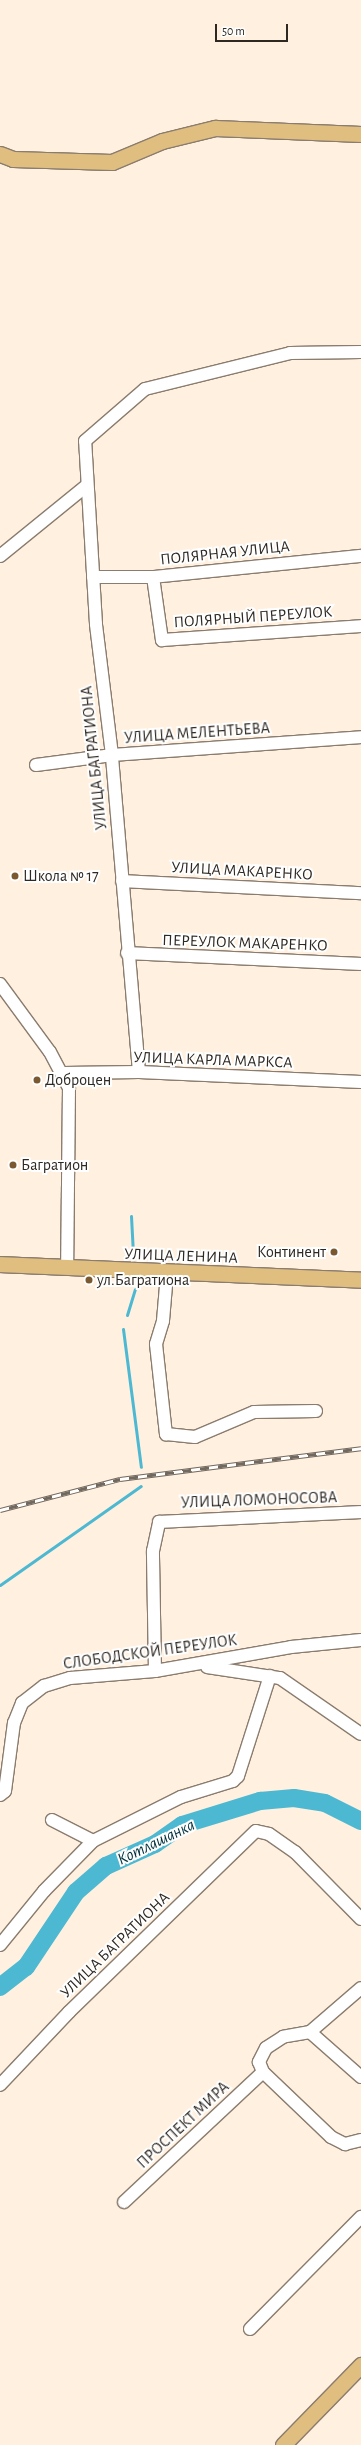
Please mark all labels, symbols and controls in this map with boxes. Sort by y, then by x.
scale bar [217,16,290,42]
text: 50 m [222,25,245,37]
street label: ПОЛЯРНАЯ УЛИЦА [159,537,291,569]
street label: ПОЛЯРНЫЙ ПЕРЕУЛОК [173,602,333,632]
street label: УЛИЦА БАГРАТИОНА [77,685,111,831]
street label: УЛИЦА МЕЛЕНТЬЕВА [123,718,271,748]
street label: УЛИЦА МАКАРЕНКО [171,858,313,884]
place label: Школа № 17 [23,866,99,886]
marker: Школа № 17 [10,871,20,881]
street label: ПЕРЕУЛОК МАКАРЕНКО [162,931,328,955]
street label: УЛИЦА КАРЛА МАРКСА [133,1048,293,1072]
place label: Доброцен [45,1070,111,1090]
marker: Доброцен [32,1075,42,1085]
place label: Багратион [21,1155,88,1175]
marker: Багратион [8,1160,18,1170]
place label: Континент [257,1242,326,1262]
street label: УЛИЦА ЛЕНИНА [124,1244,238,1268]
marker: Континент [329,1247,339,1257]
place label: ул.Багратиона [97,1270,189,1290]
marker: ул.Багратиона [84,1275,94,1285]
street label: УЛИЦА ЛОМОНОСОВА [180,1488,338,1512]
street label: СЛОБОДСКОЙ ПЕРЕУЛОК [62,1630,238,1674]
water label: Котлашанка [114,1815,198,1869]
street label: УЛИЦА БАГРАТИОНА [56,1888,174,2002]
street label: ПРОСПЕКТ МИРА [133,2077,233,2173]

